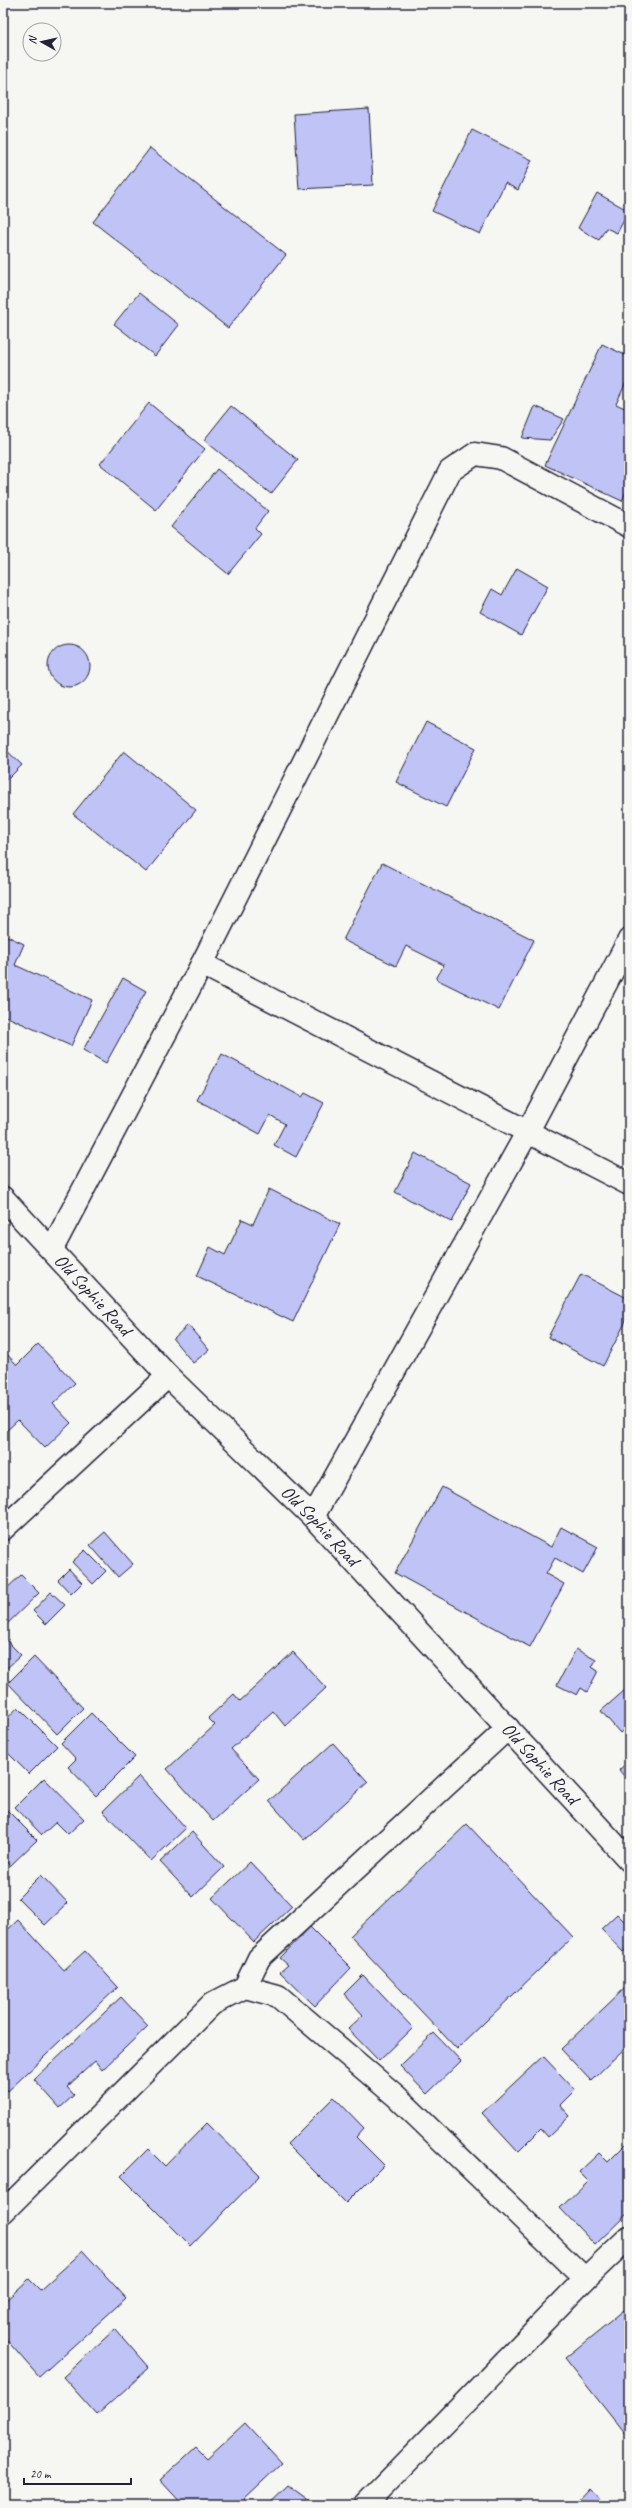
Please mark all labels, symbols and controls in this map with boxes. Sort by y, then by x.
north arrow [22,22,62,62]
text: N [25,34,40,45]
street label: Old Sophie Road [49,1249,139,1343]
street label: Old Sophie Road [276,1480,367,1574]
street label: Old Sophie Road [496,1717,586,1812]
scale bar [24,2460,131,2486]
text: 20 m [30,2466,52,2482]

